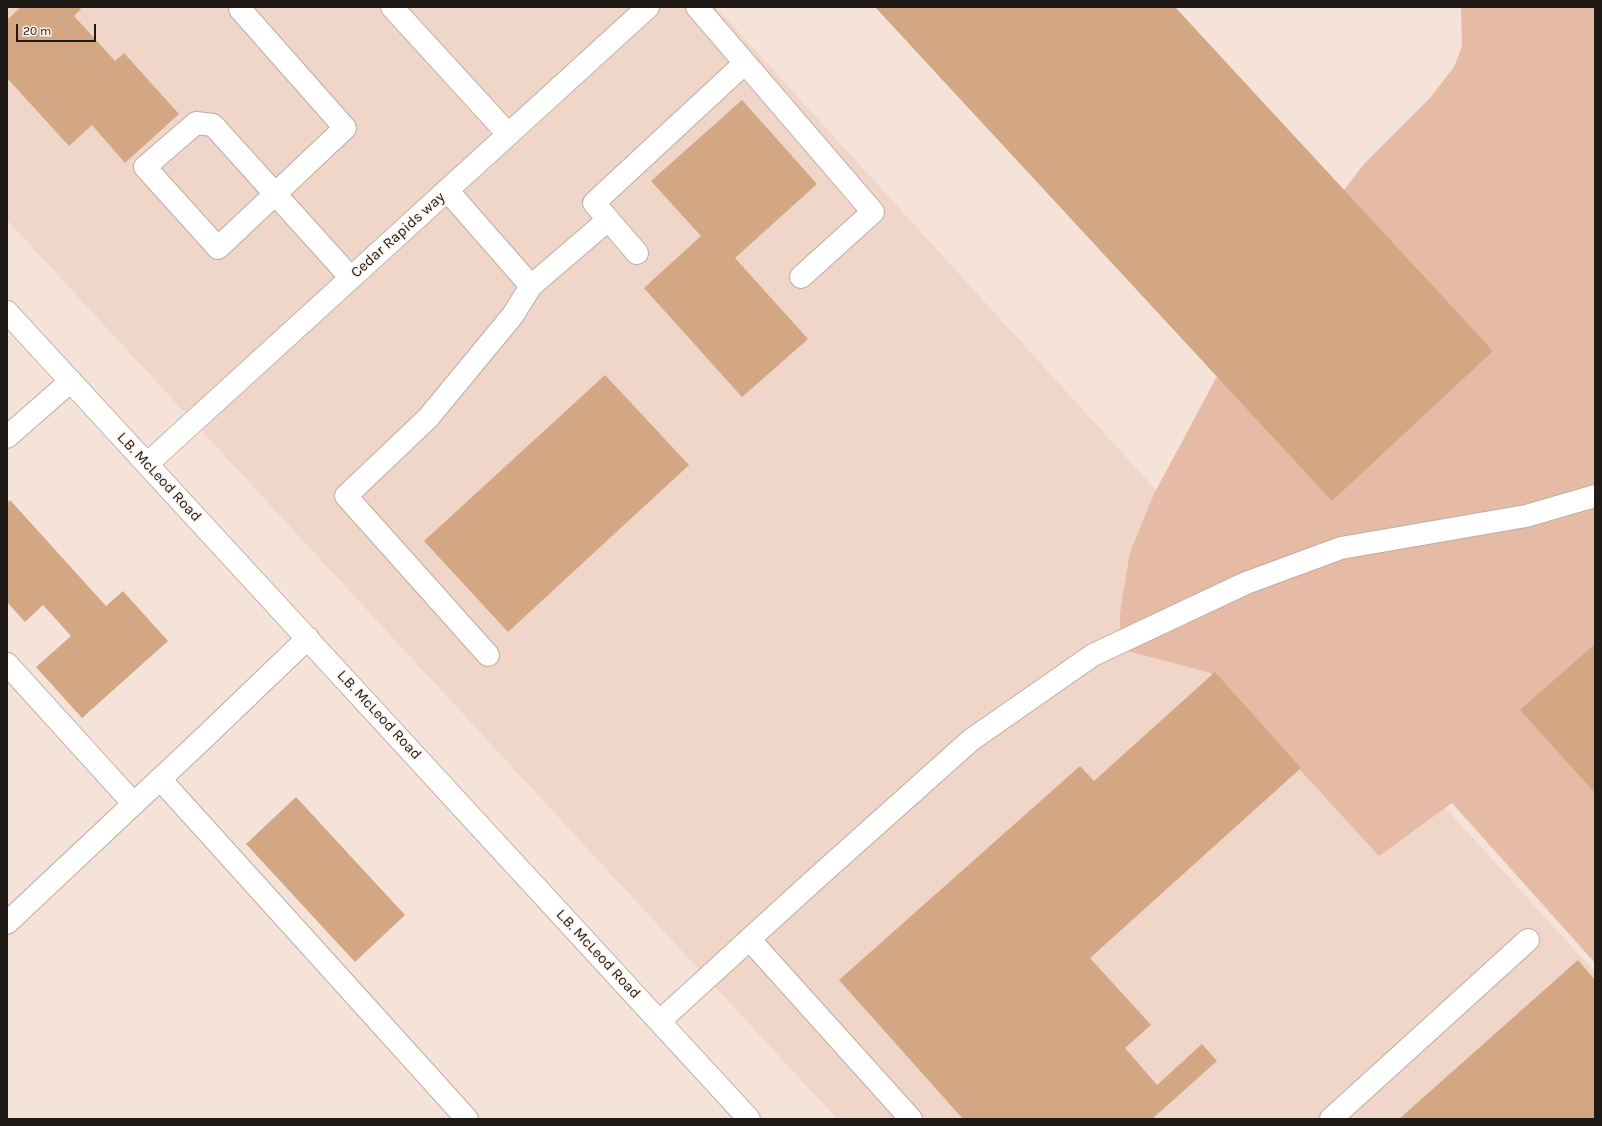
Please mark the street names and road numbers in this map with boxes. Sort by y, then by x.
street label: Cedar Rapids way [347,188,449,282]
street label: L.B. McLeod Road [113,429,205,525]
street label: L.B. McLeod Road [333,667,425,763]
street label: L.B. McLeod Road [552,906,644,1002]

